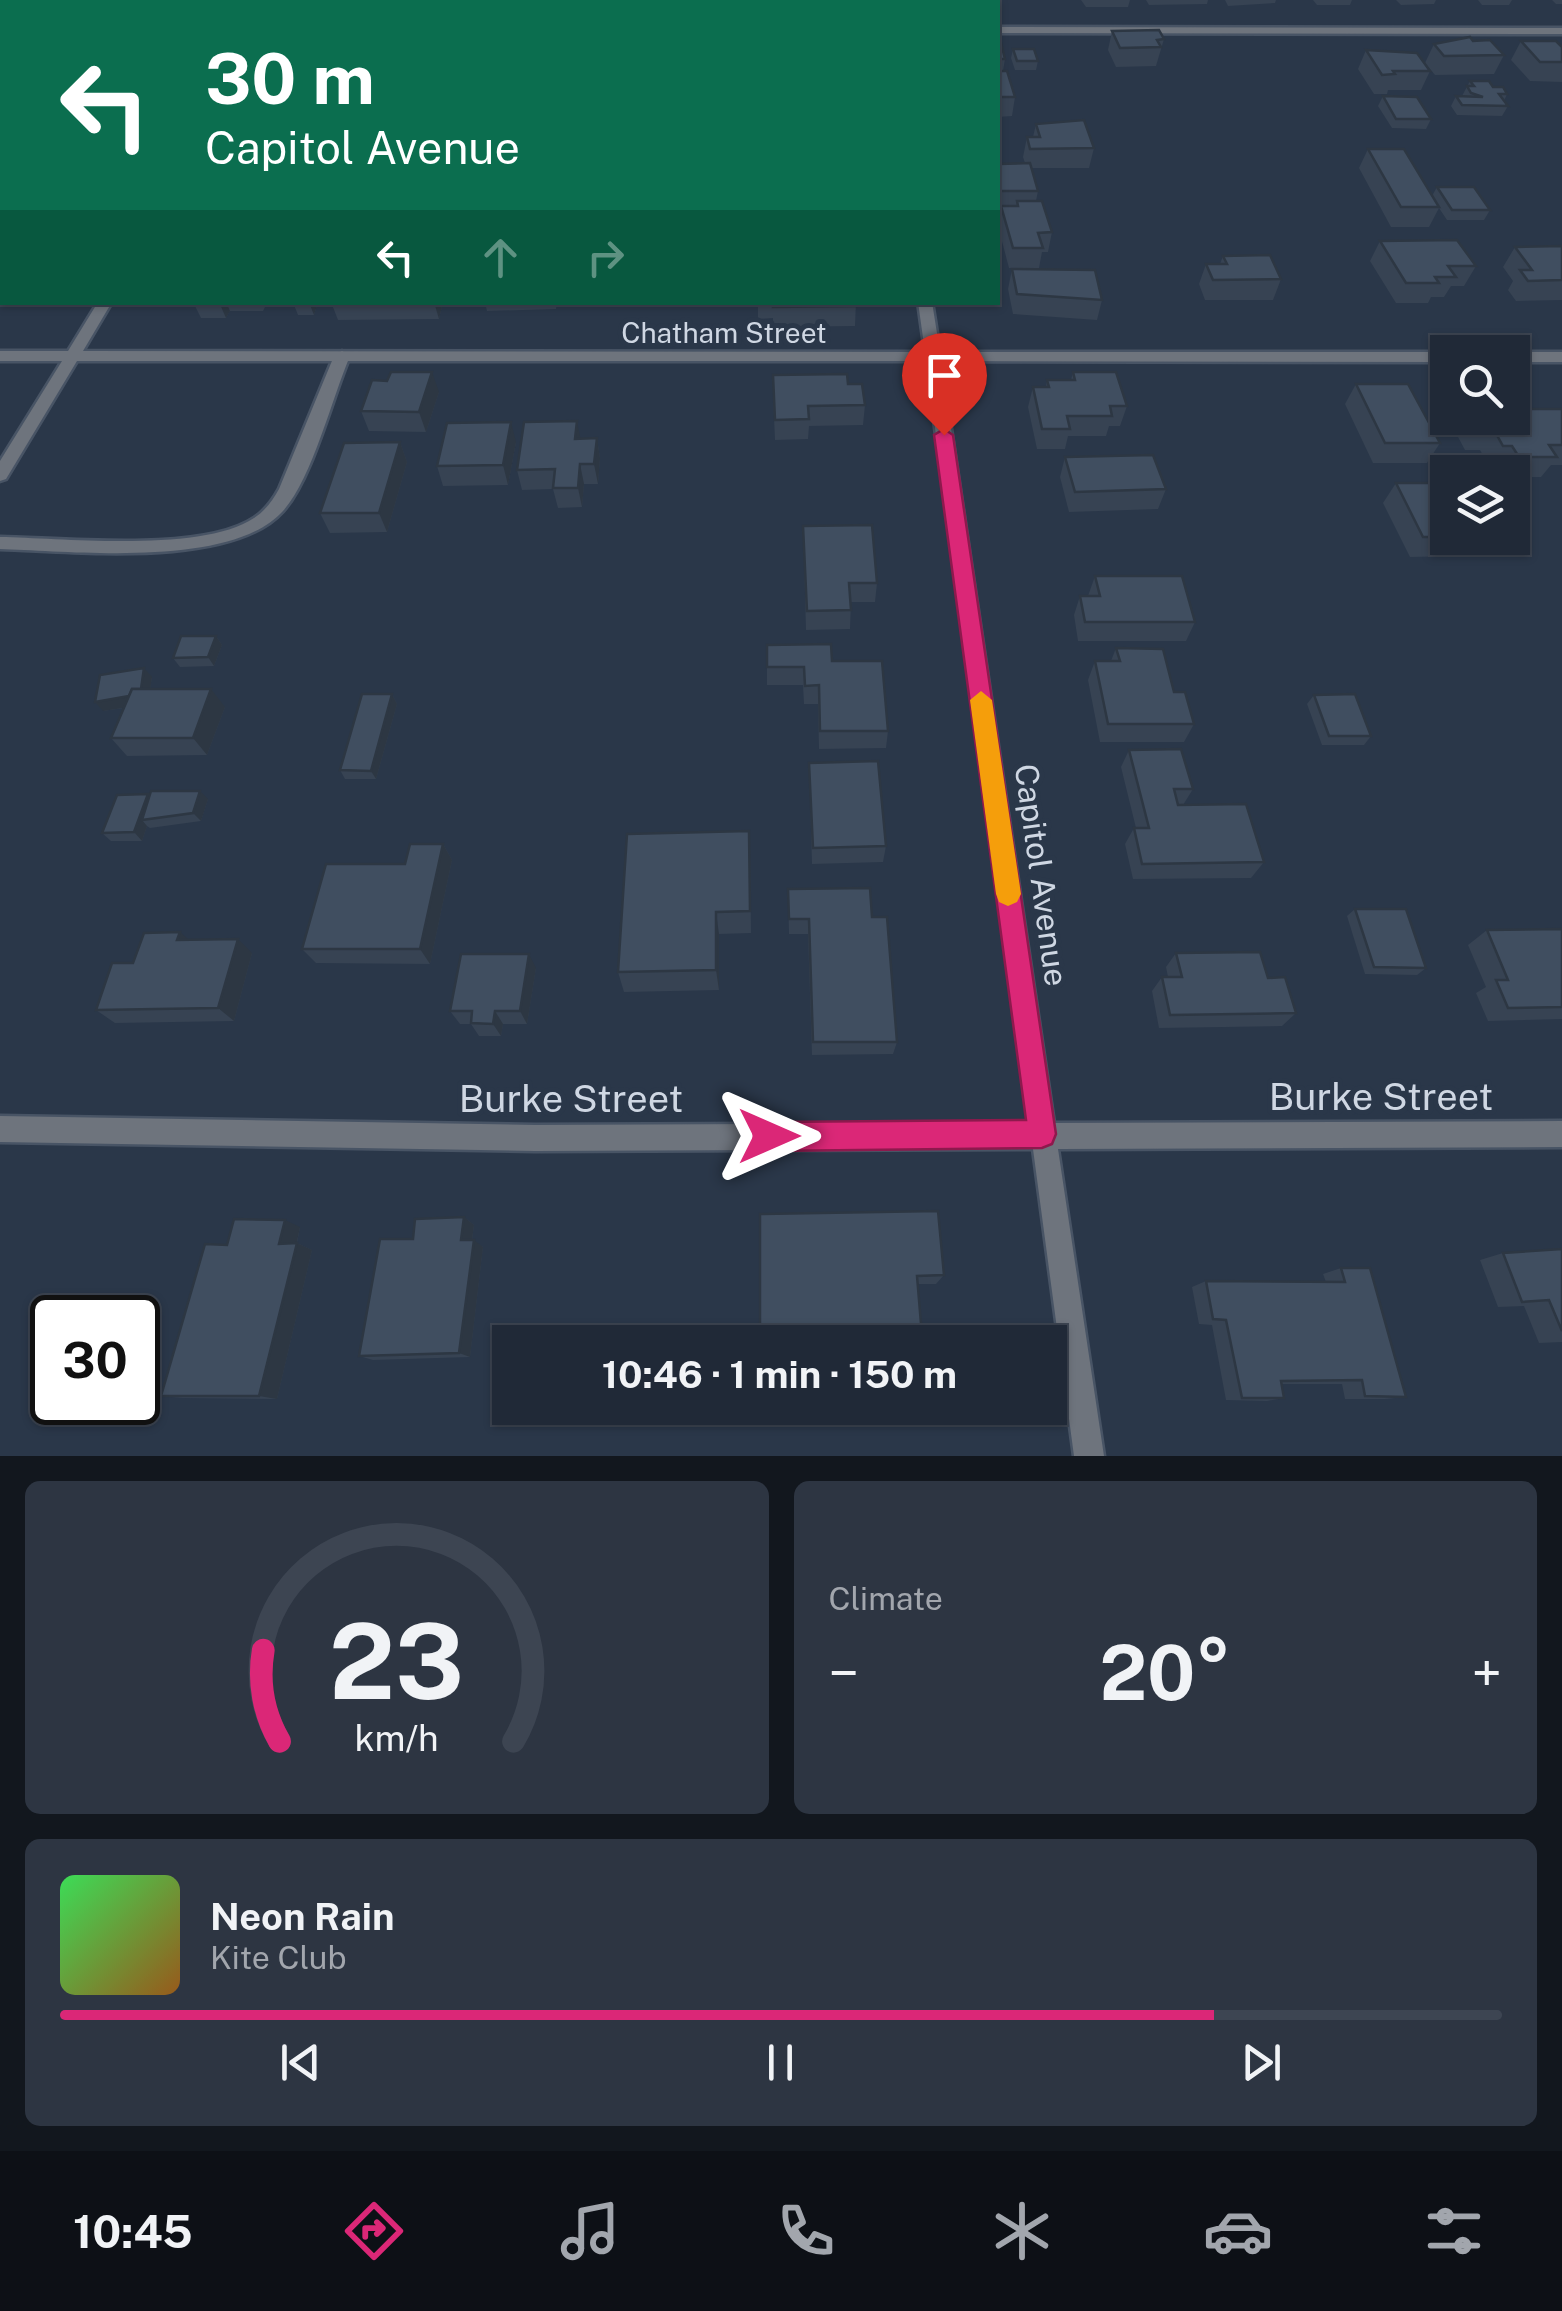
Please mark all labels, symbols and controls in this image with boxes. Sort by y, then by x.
text: 30 m [205,37,375,120]
icon: left [40,40,170,170]
text: Capitol Avenue [205,121,520,174]
icon: left [368,230,423,285]
icon: ahead [473,230,528,285]
icon: right [578,230,633,285]
street label: Chatham Street [621,316,827,349]
pin [902,333,987,436]
map controls [1430,335,1530,555]
button: search [1430,335,1530,435]
icon: arrive [917,348,972,403]
button: layers [1430,455,1530,555]
street label: Capitol Avenue [1008,761,1075,988]
street label: Burke Street [1269,1074,1493,1119]
street label: Burke Street [459,1076,683,1121]
position arrow [717,1084,821,1188]
speed limit sign: 30 [30,1295,160,1425]
text: 10:46 · 1 min · 150 m [602,1352,957,1397]
text: Climate [829,1580,943,1617]
text: 23 [329,1600,464,1722]
text: 20° [1099,1629,1231,1717]
text: − [829,1641,859,1705]
text: + [1471,1641,1502,1705]
text: km/h [355,1717,439,1759]
text: Neon Rain [210,1894,394,1939]
text: Kite Club [210,1939,347,1976]
icon: previous [273,2035,328,2090]
icon: pause [753,2035,808,2090]
icon: next [1234,2035,1289,2090]
icon: directions [339,2196,409,2266]
icon: music [555,2196,625,2266]
icon: phone [771,2196,841,2266]
icon: climate [987,2196,1057,2266]
icon: car [1203,2196,1273,2266]
icon: filters [1419,2196,1489,2266]
text: 10:45 [73,2205,193,2258]

